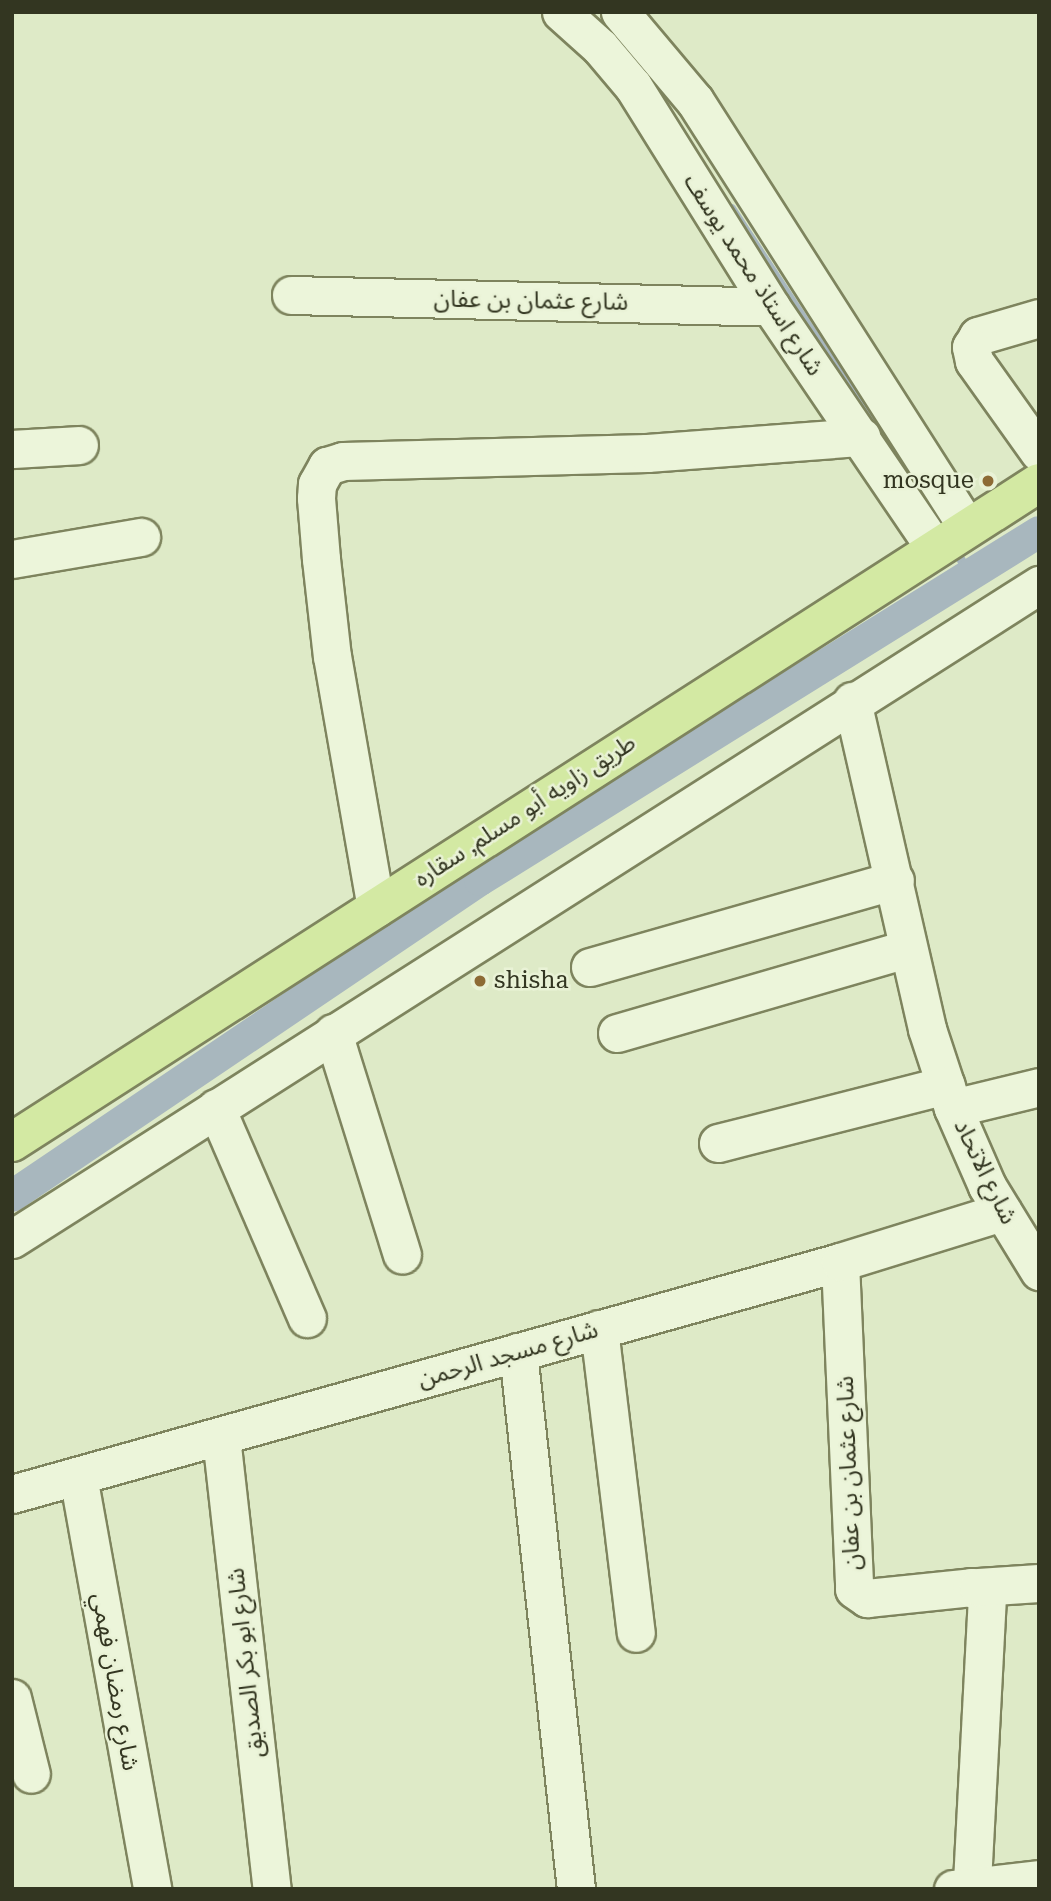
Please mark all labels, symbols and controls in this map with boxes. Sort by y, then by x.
street label: شارع استاذ محمد يوسف [677,169,829,381]
street label: شارع عثمان بن عفان [433,285,629,317]
place label: mosque [883,467,974,495]
marker: mosque [980,473,996,489]
street label: طريق زاويه أبو مسلم, سقاره [409,729,641,893]
place label: shisha [494,967,569,995]
marker: shisha [472,973,488,989]
street label: شارع الاتحاد [947,1115,1023,1229]
street label: شارع مسجد الرحمن [415,1316,601,1394]
street label: شارع عثمان بن عفان [831,1375,867,1571]
street label: شارع ابو بكر الصديق [222,1567,270,1759]
street label: شارع رمضان فهمي [85,1591,145,1773]

